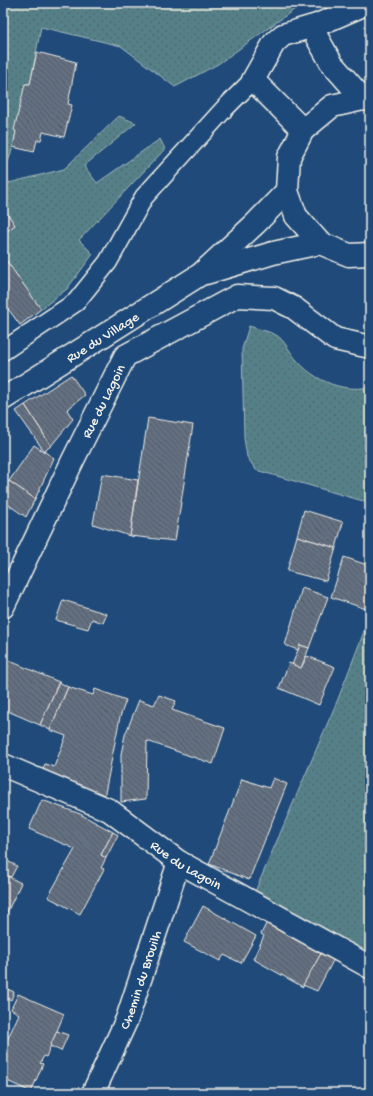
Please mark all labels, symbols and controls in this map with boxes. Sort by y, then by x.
street label: Rue du Village [64,309,143,368]
street label: Rue du Lagoin [79,362,131,442]
street label: Rue du Lagoin [146,838,224,895]
street label: Chemin du Brouilh [117,928,167,1033]

